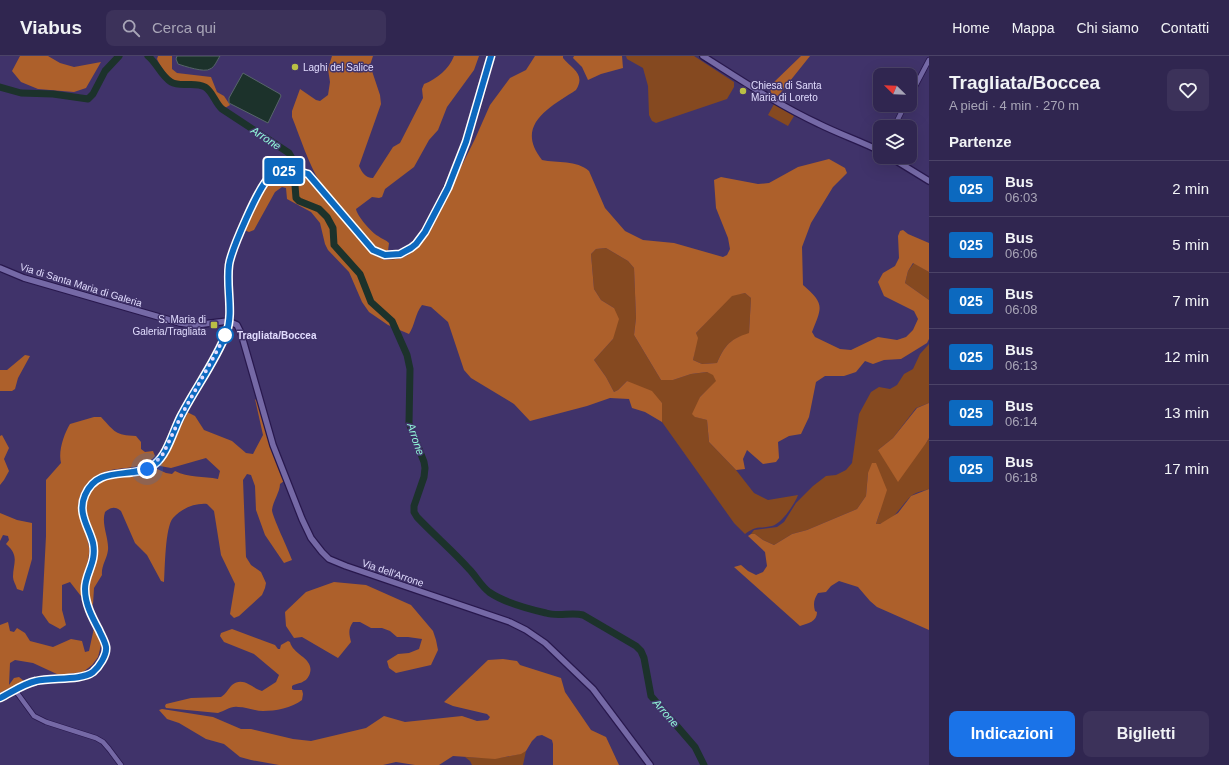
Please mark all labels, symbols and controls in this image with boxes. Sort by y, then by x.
search box [106,10,386,46]
text: Viabus [20,17,82,38]
icon: search [120,17,142,39]
text: Cerca qui [152,19,216,36]
text: Home [952,20,990,36]
text: Mappa [1012,20,1055,36]
text: Chi siamo [1077,20,1139,36]
text: Contatti [1161,20,1209,36]
marker: Laghi del Salice [290,62,300,72]
place label: Laghi del Salice [303,62,374,73]
north arrow [873,68,917,112]
map controls [873,68,917,164]
button: heart [1167,69,1209,111]
text: Tragliata/Boccea [949,72,1100,93]
place label: Chiesa di Santa Maria di Loreto [751,80,822,103]
marker: Chiesa di Santa Maria di Loreto [738,86,748,96]
text: A piedi · 4 min · 270 m [949,98,1079,113]
button: layers [873,120,917,164]
water label: Arrone [248,123,283,152]
text: Partenze [949,133,1012,150]
line badge: 025 [261,158,307,184]
text: 025 [272,163,296,179]
text: Bus [1005,173,1033,190]
text: 2 min [1172,180,1209,197]
text: 025 [959,181,983,197]
text: 06:03 [1005,190,1038,205]
text: Bus [1005,229,1033,246]
text: 5 min [1172,236,1209,253]
text: 025 [959,237,983,253]
text: 06:06 [1005,246,1038,261]
street label: Via di Santa Maria di Galeria [19,261,144,309]
text: Bus [1005,285,1033,302]
text: 7 min [1172,292,1209,309]
text: 025 [959,293,983,309]
text: 06:08 [1005,302,1038,317]
place label: S. Maria di Galeria/Tragliata [132,314,206,337]
marker: S. Maria di Galeria/Tragliata [209,320,219,330]
marker: Tragliata/Boccea [216,326,234,344]
place label: Tragliata/Boccea [237,330,317,341]
text: Bus [1005,341,1033,358]
text: 12 min [1164,348,1209,365]
text: 025 [959,349,983,365]
text: 06:13 [1005,358,1038,373]
text: Bus [1005,397,1033,414]
text: 13 min [1164,404,1209,421]
text: 025 [959,405,983,421]
text: 06:14 [1005,414,1038,429]
water label: Arrone [405,420,427,457]
text: Bus [1005,453,1033,470]
your location [137,459,157,479]
text: 17 min [1164,460,1209,477]
text: 025 [959,461,983,477]
text: 06:18 [1005,470,1038,485]
street label: Via dell'Arrone [361,557,426,589]
water label: Arrone [650,696,681,729]
button: Indicazioni [949,711,1075,757]
button: Biglietti [1083,711,1209,757]

